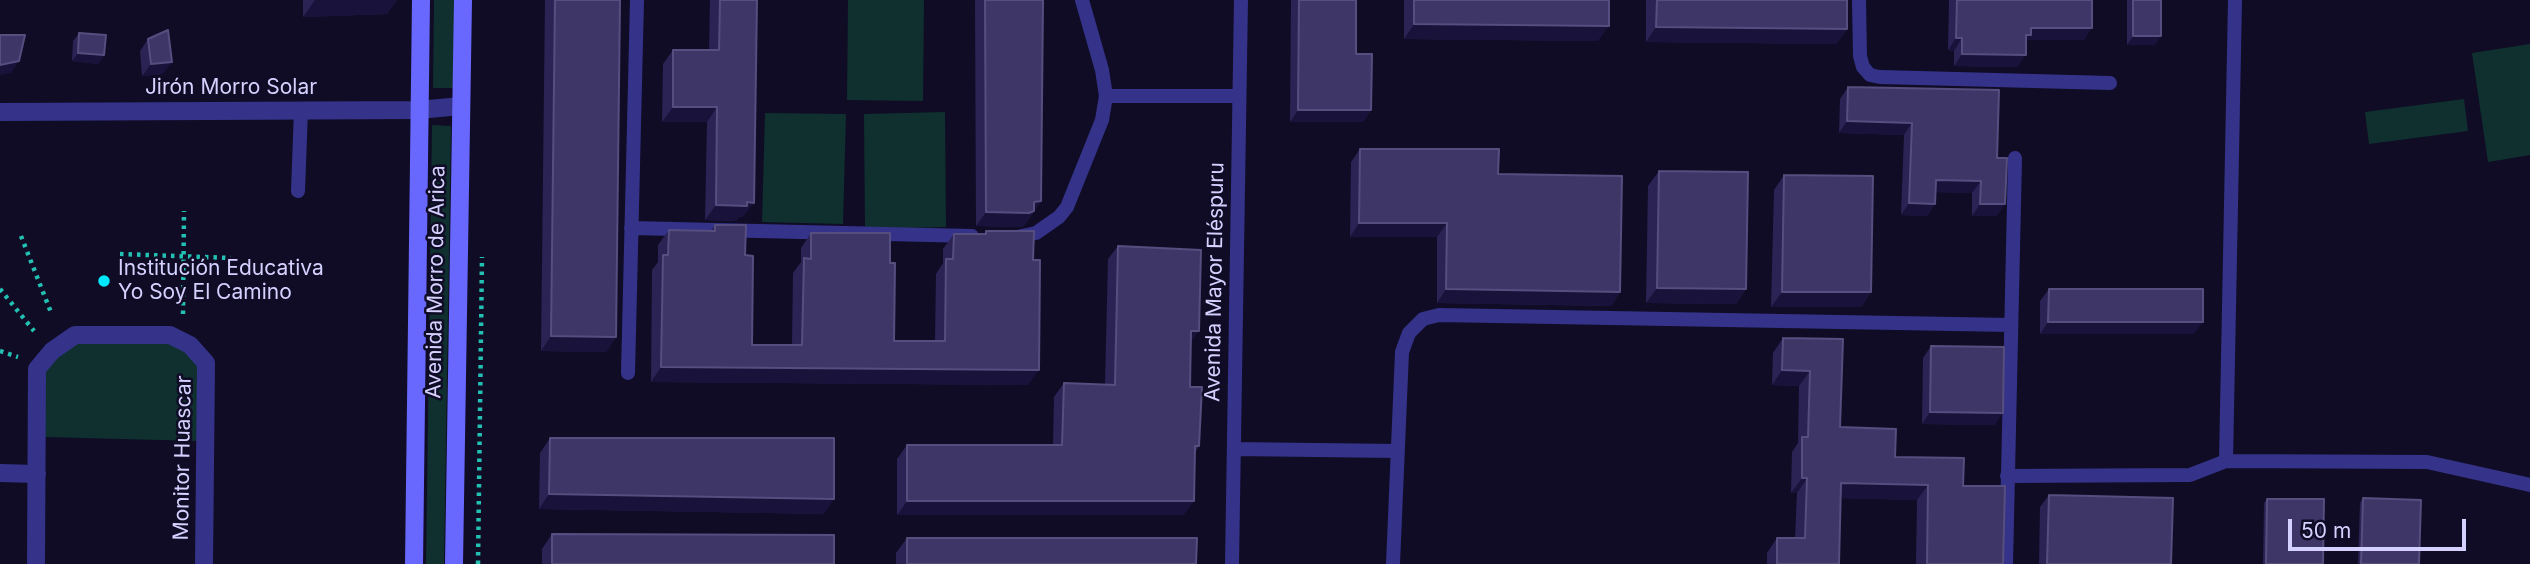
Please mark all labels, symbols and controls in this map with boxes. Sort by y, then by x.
street label: Jirón Morro Solar [145,75,317,101]
street label: Avenida Mayor Eléspuru [1200,162,1230,402]
street label: Avenida Morro de Arica [421,165,451,399]
place label: Institución Educativa Yo Soy El Camino [118,256,324,306]
marker: Institución Educativa Yo Soy El Camino [96,273,112,289]
street label: Monitor Huascar [169,375,197,541]
scale bar [2292,504,2470,548]
text: 50 m [2301,518,2351,543]

